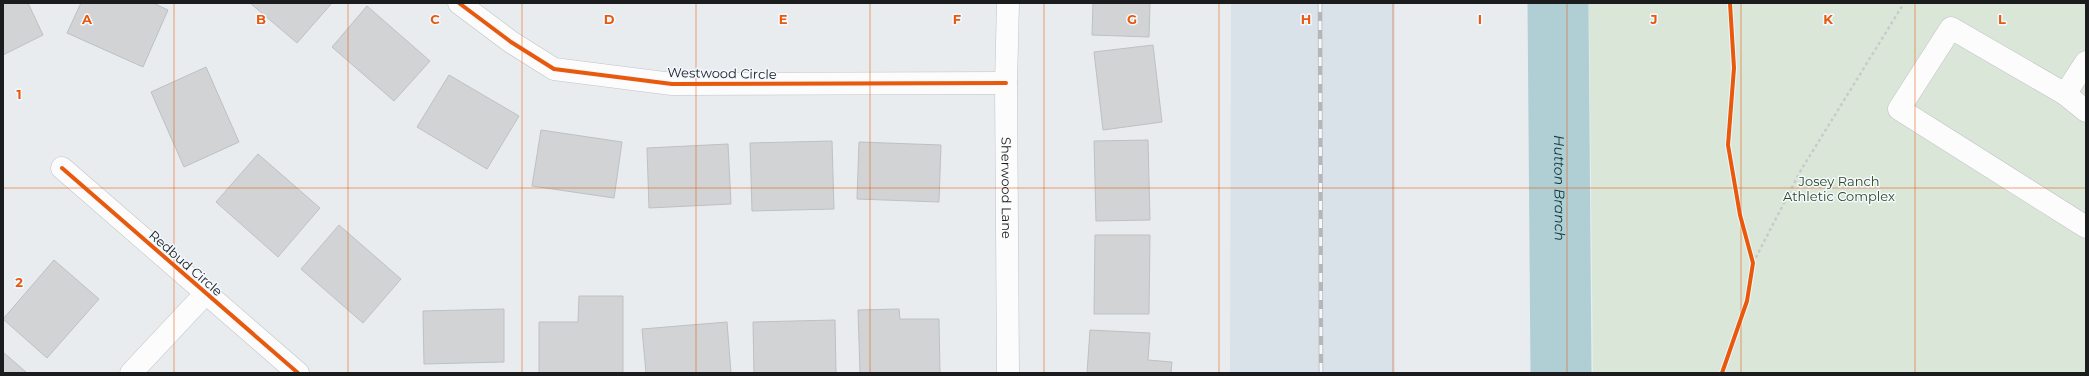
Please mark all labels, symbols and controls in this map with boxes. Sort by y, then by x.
text: A [81,11,93,27]
text: B [256,11,266,27]
text: C [430,11,440,27]
text: D [604,11,615,27]
text: E [779,11,788,27]
text: F [953,11,961,27]
text: G [1127,11,1137,27]
text: H [1301,11,1311,27]
text: I [1478,11,1482,27]
text: J [1649,11,1658,27]
text: K [1823,11,1833,27]
text: L [1998,11,2006,27]
street label: Westwood Circle [667,64,777,82]
text: 1 [16,86,22,102]
water label: Hutton Branch [1550,135,1569,241]
street label: Sherwood Lane [998,137,1015,239]
park label: Josey Ranch Athletic Complex [1783,173,1895,204]
street label: Redbud Circle [146,227,226,299]
text: 2 [15,274,23,290]

